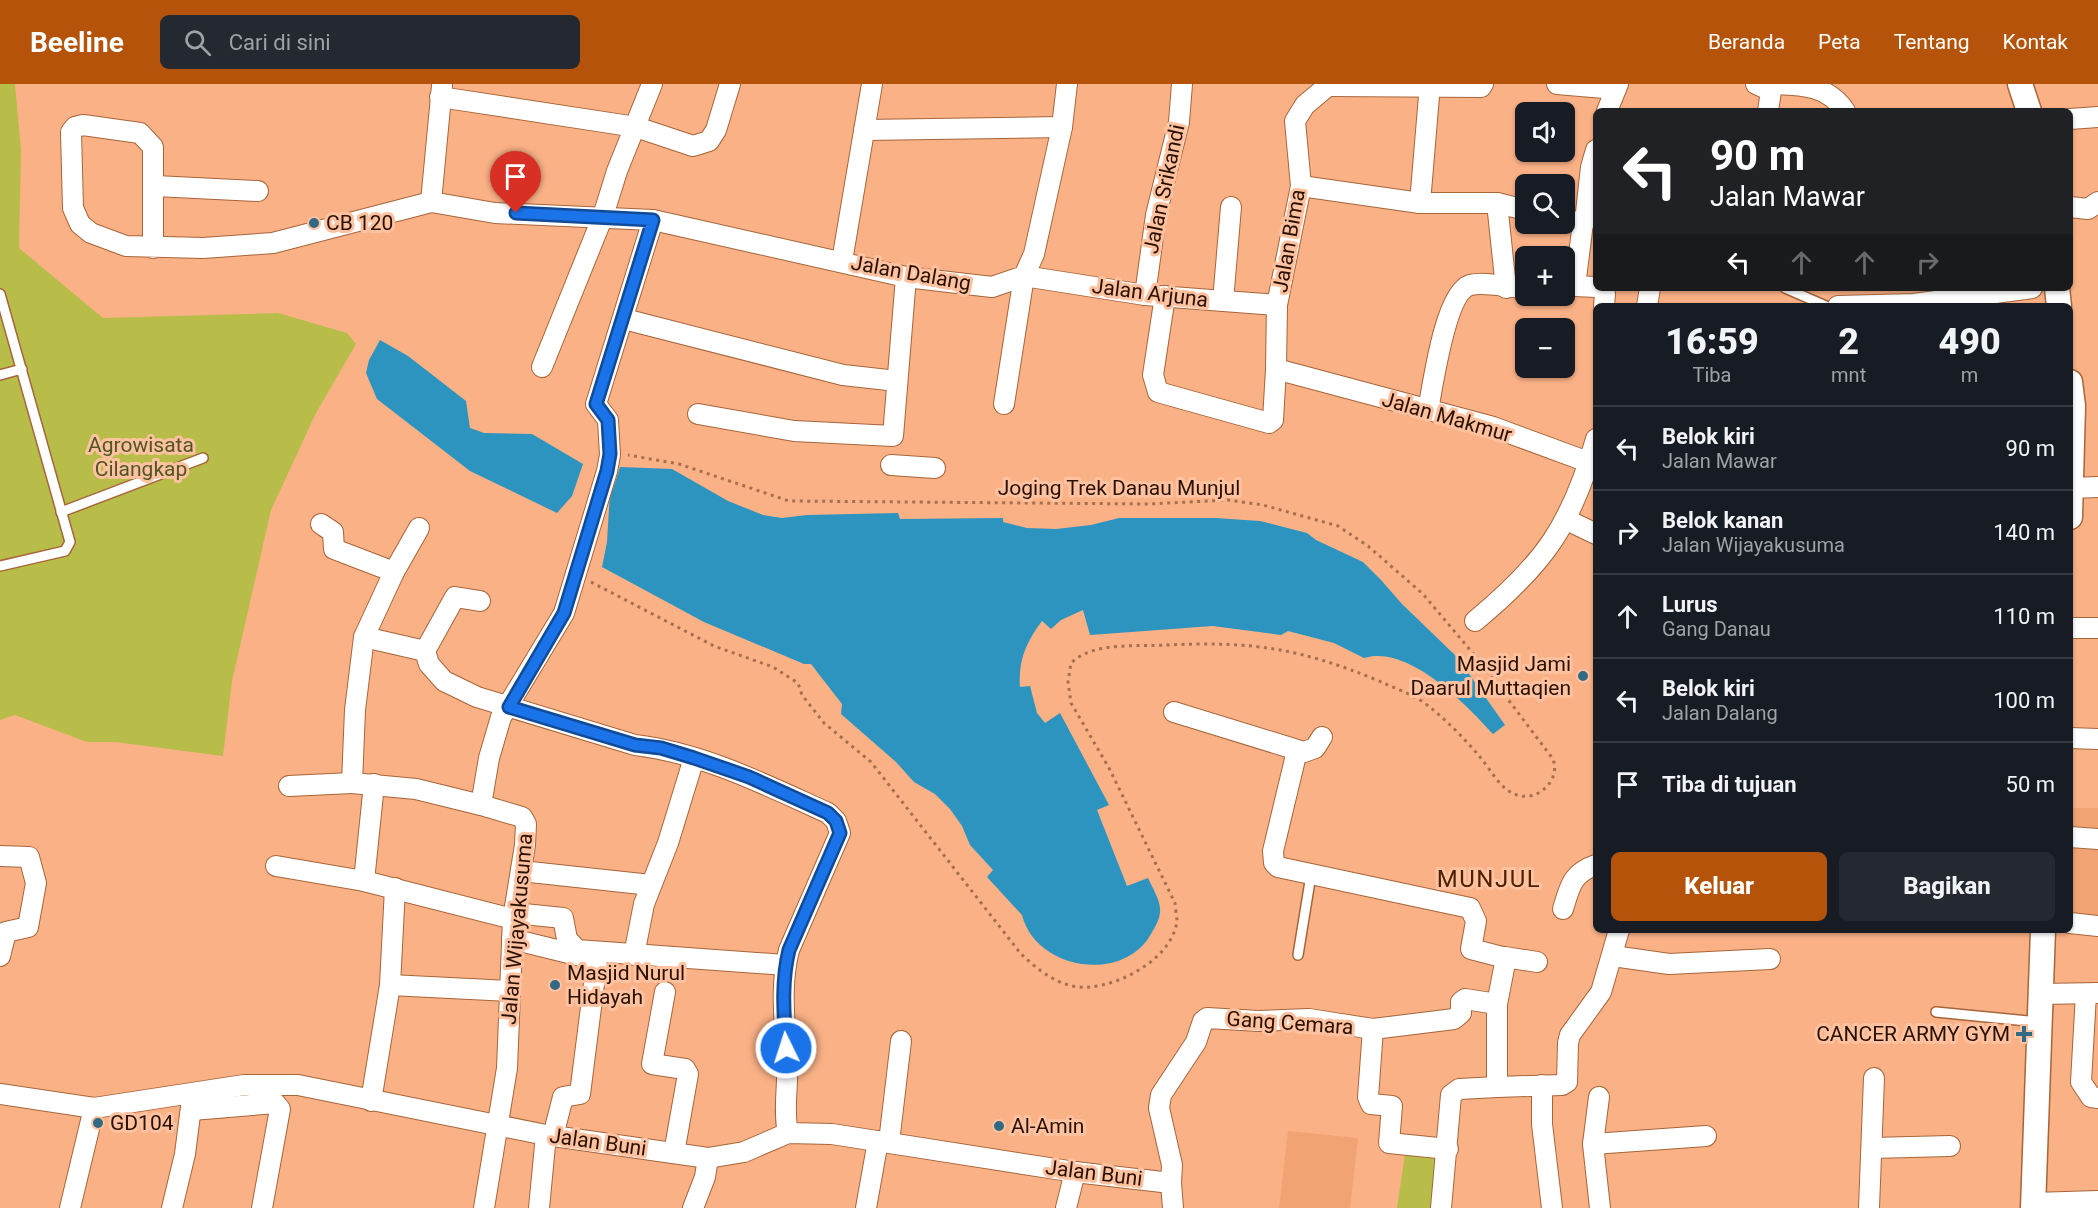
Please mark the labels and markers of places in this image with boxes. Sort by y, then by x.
pin [490,151,541,213]
place label: CB 120 [326,211,393,235]
marker: CB 120 [307,216,321,230]
place label: Masjid Jami Daarul Muttaqien [1411,652,1571,700]
marker: Masjid Jami Daarul Muttaqien [1576,669,1590,683]
place label: Masjid Nurul Hidayah [567,961,685,1009]
marker: Masjid Nurul Hidayah [548,978,562,992]
place label: CANCER ARMY GYM [1816,1022,2010,1046]
marker: CANCER ARMY GYM [2015,1025,2033,1043]
place label: GD104 [110,1111,174,1135]
place label: Al-Amin [1011,1114,1084,1138]
marker: GD104 [91,1116,105,1130]
marker: Al-Amin [992,1119,1006,1133]

